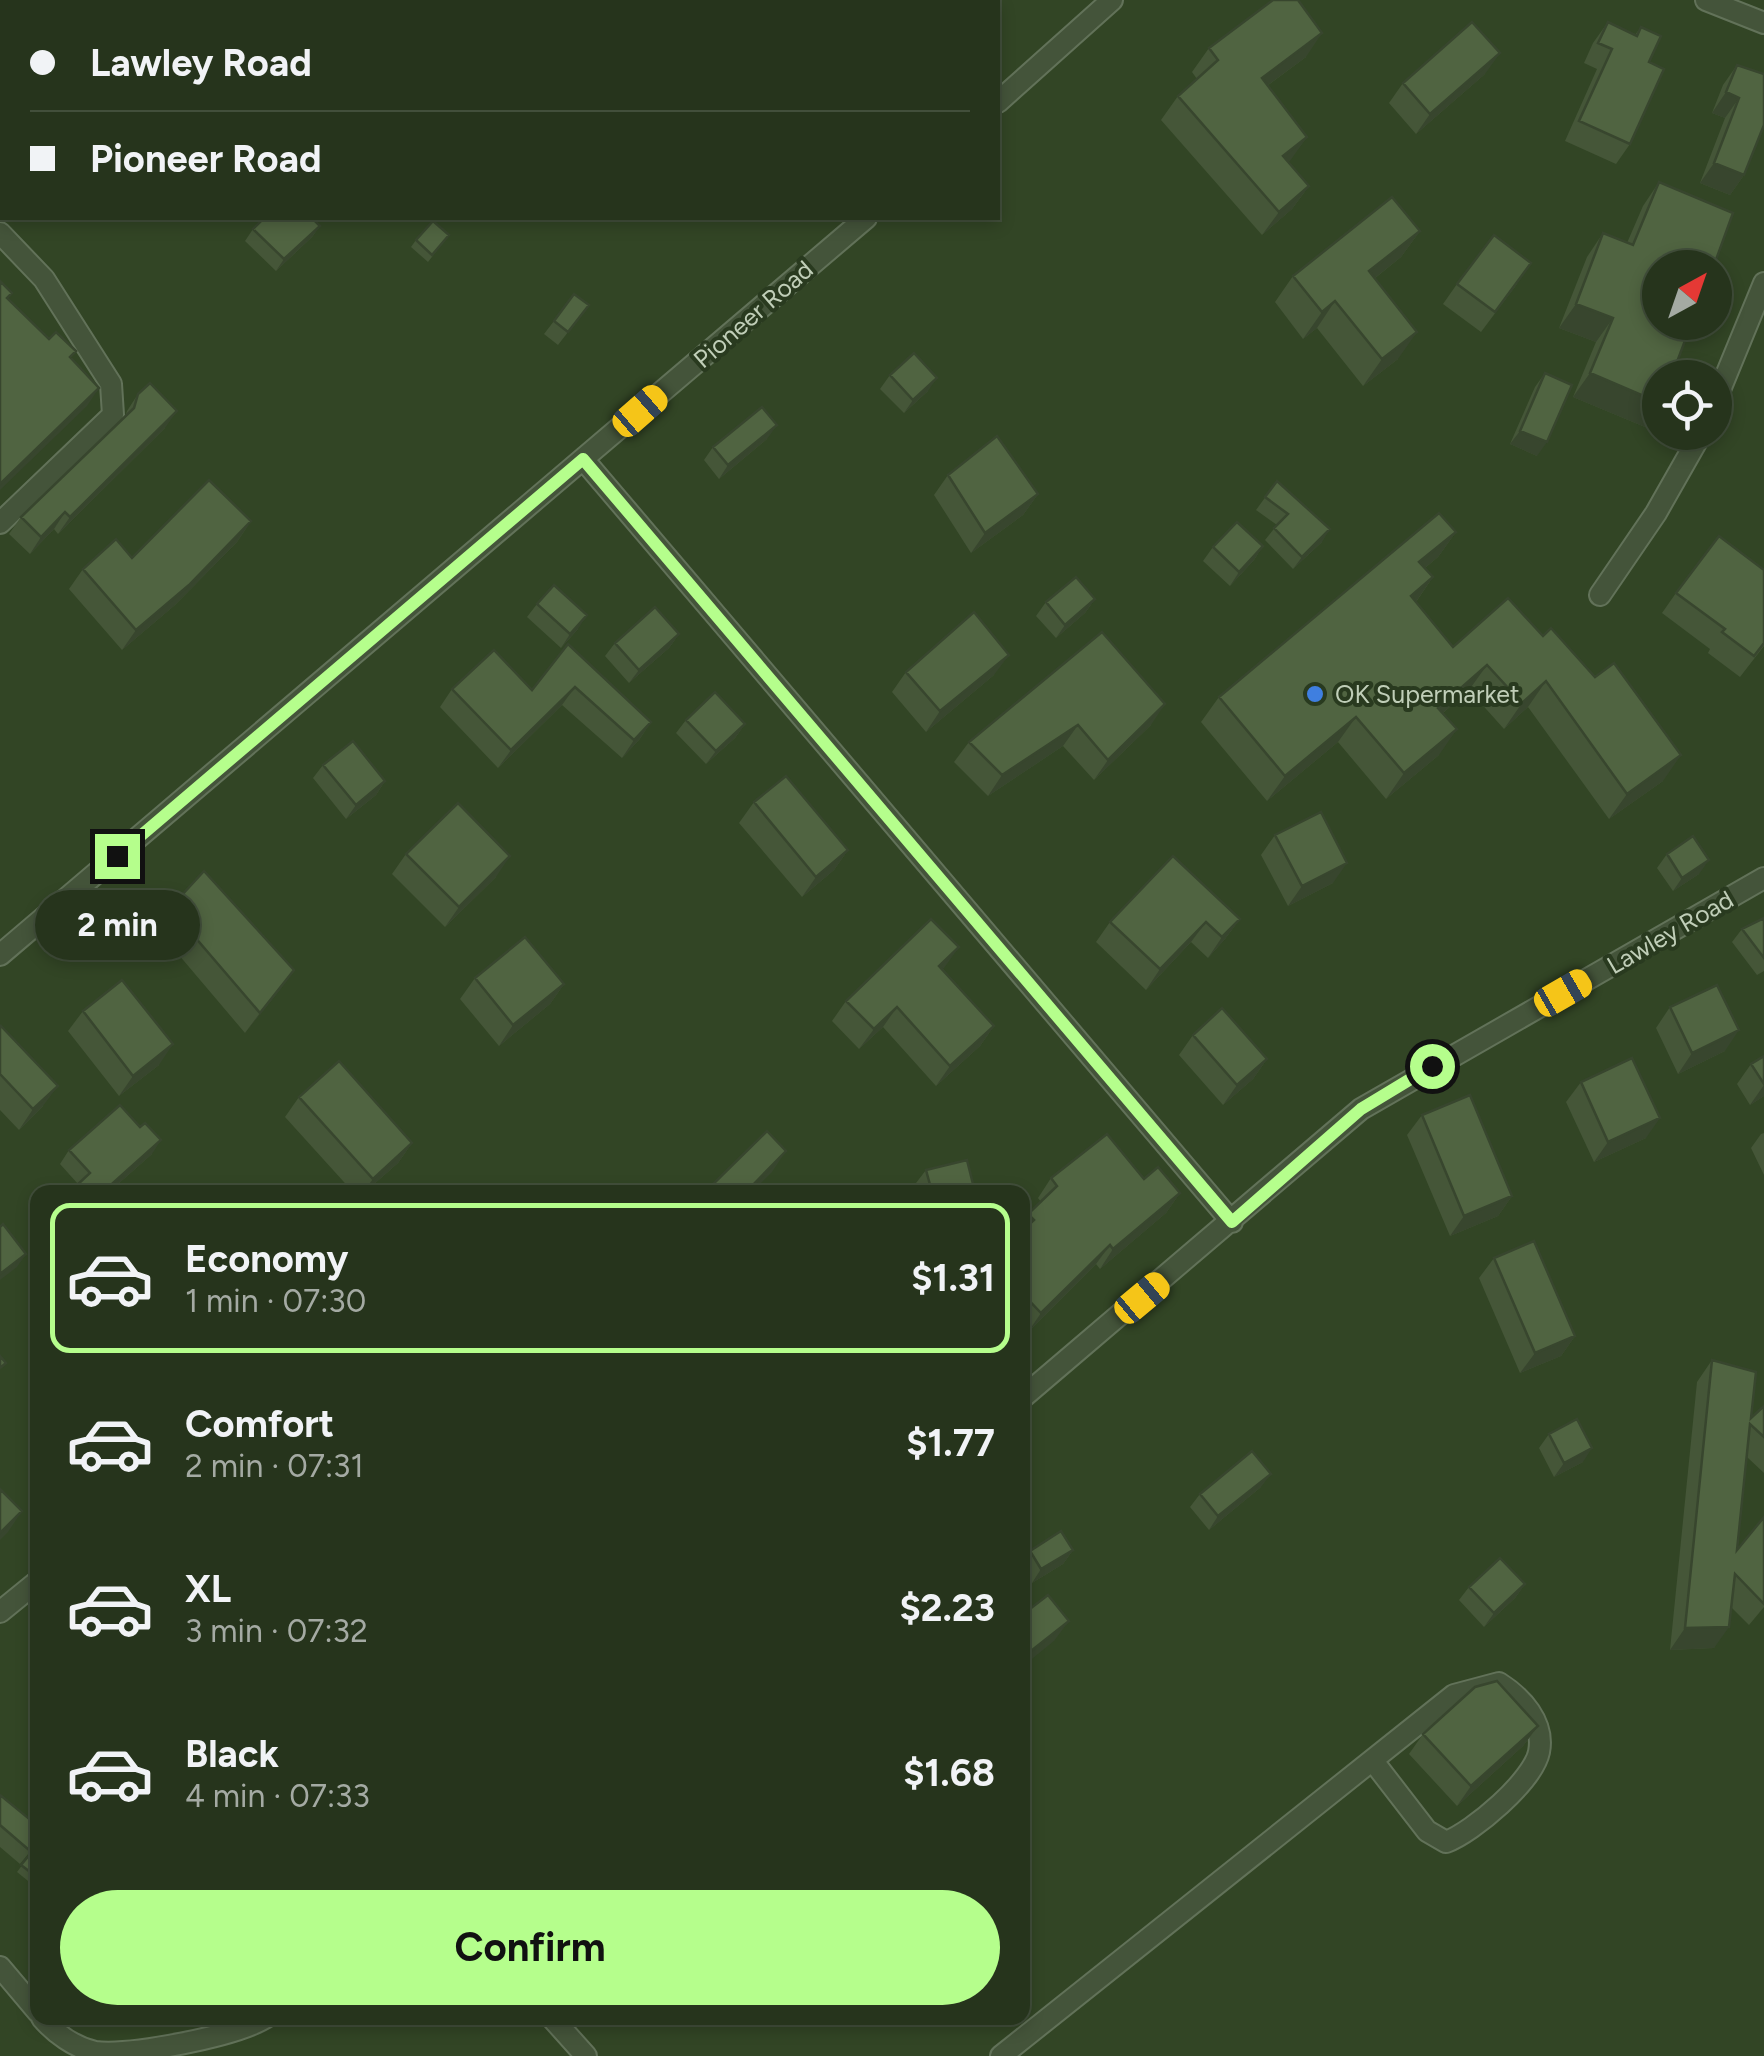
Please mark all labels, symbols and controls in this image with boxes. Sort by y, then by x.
text: Lawley Road [90,40,312,86]
text: Pioneer Road [90,136,322,182]
north arrow [1642,250,1732,340]
map controls [1642,250,1732,450]
street label: Pioneer Road [687,254,819,374]
button: locate [1642,360,1732,450]
car [608,380,672,442]
place label: OK Supermarket [1335,679,1519,709]
marker: OK Supermarket [1304,683,1326,705]
route end [95,834,140,879]
street label: Lawley Road [1602,884,1738,980]
callout: 2 min [34,891,200,961]
text: 2 min [77,906,158,944]
car [1530,965,1596,1021]
route start [1410,1044,1455,1089]
icon: car [65,1233,155,1323]
text: Economy [185,1236,348,1282]
text: $1.31 [911,1255,995,1301]
car [1109,1267,1175,1329]
text: 1 min · 07:30 [185,1282,366,1320]
icon: car [65,1398,155,1488]
text: Comfort [185,1401,334,1447]
text: $1.77 [906,1420,995,1466]
text: 2 min · 07:31 [185,1447,364,1485]
icon: car [65,1563,155,1653]
text: XL [185,1566,231,1612]
text: $2.23 [899,1585,995,1631]
text: 3 min · 07:32 [185,1612,368,1650]
icon: car [65,1728,155,1818]
text: Black [185,1731,279,1777]
text: $1.68 [903,1750,995,1796]
text: 4 min · 07:33 [185,1777,370,1815]
button: Confirm [60,1890,1000,2005]

